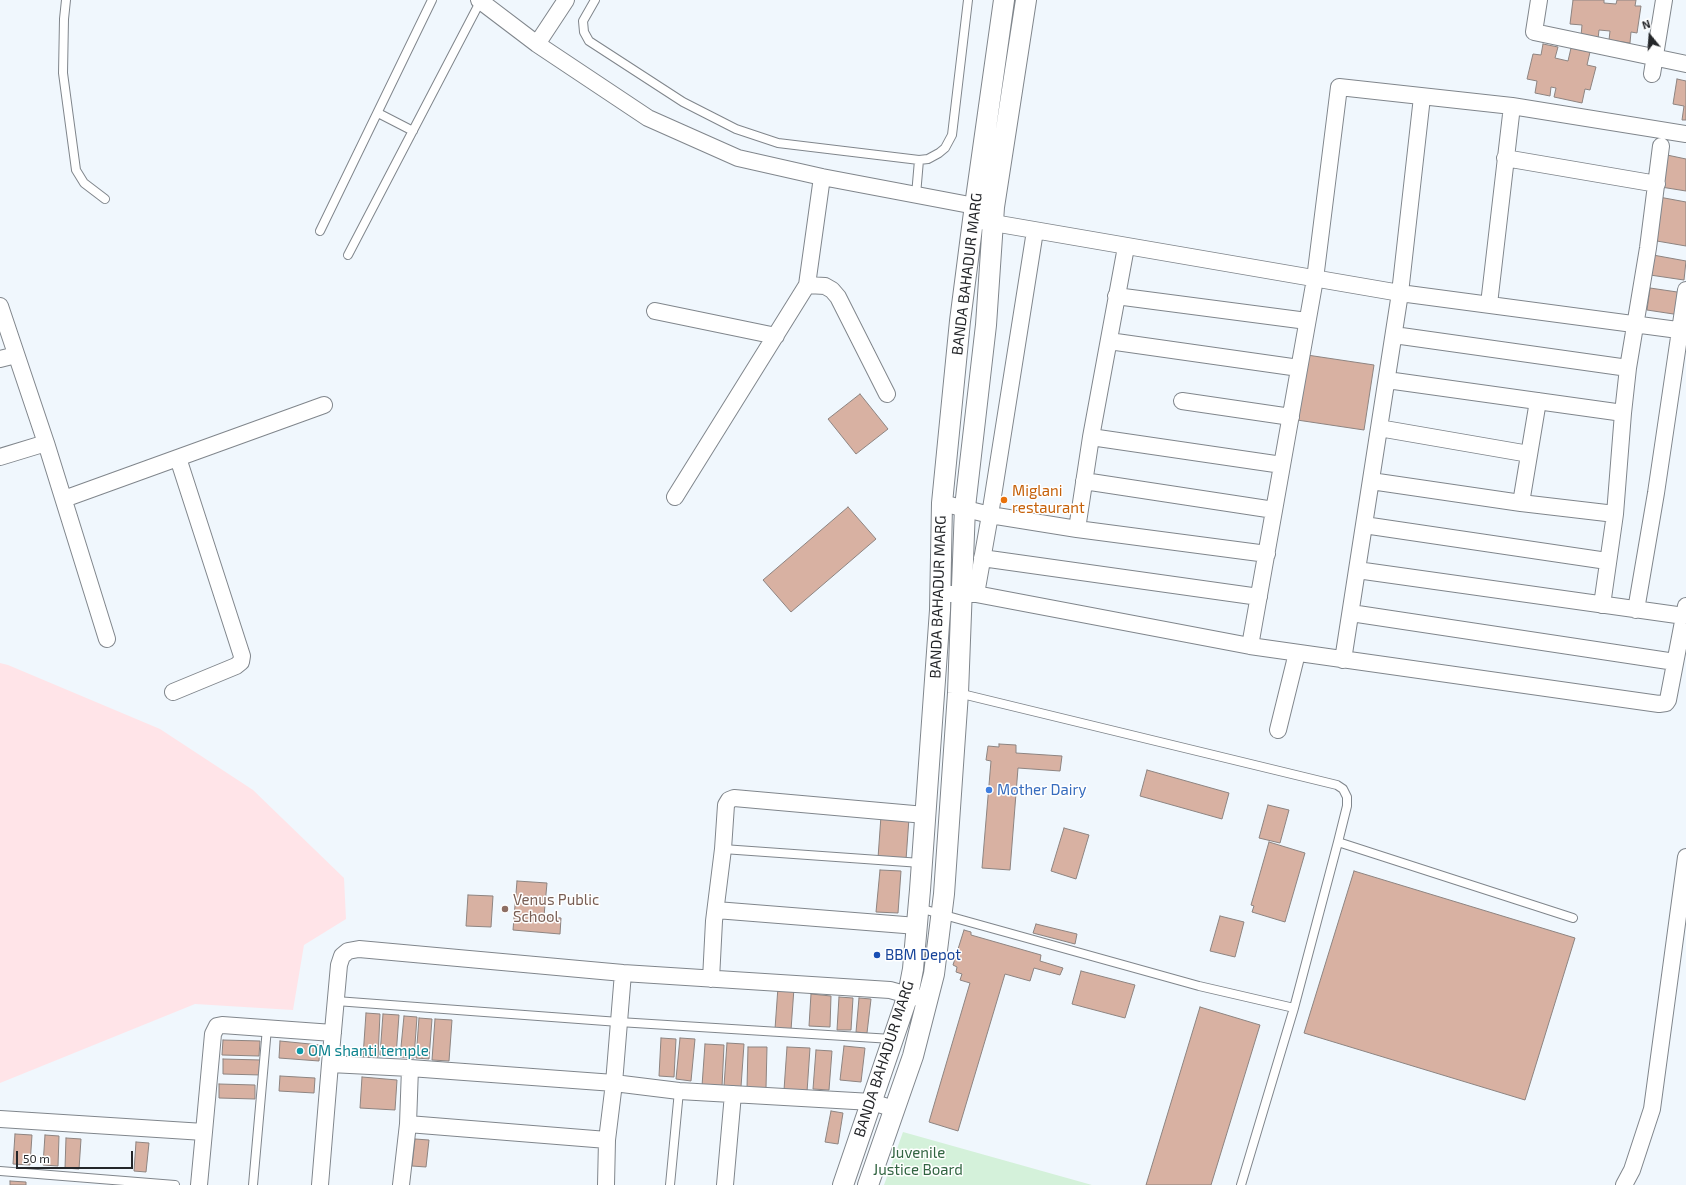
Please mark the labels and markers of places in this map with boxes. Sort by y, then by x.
place label: Miglani restaurant [1012,482,1085,517]
marker: Miglani restaurant [999,495,1009,505]
place label: Mother Dairy [997,781,1086,799]
marker: Mother Dairy [984,785,994,795]
place label: Venus Public School [513,891,599,926]
marker: Venus Public School [500,904,510,914]
place label: BBM Depot [885,946,961,964]
marker: BBM Depot [872,950,882,960]
place label: OM shanti temple [308,1042,429,1060]
marker: OM shanti temple [295,1046,305,1056]

